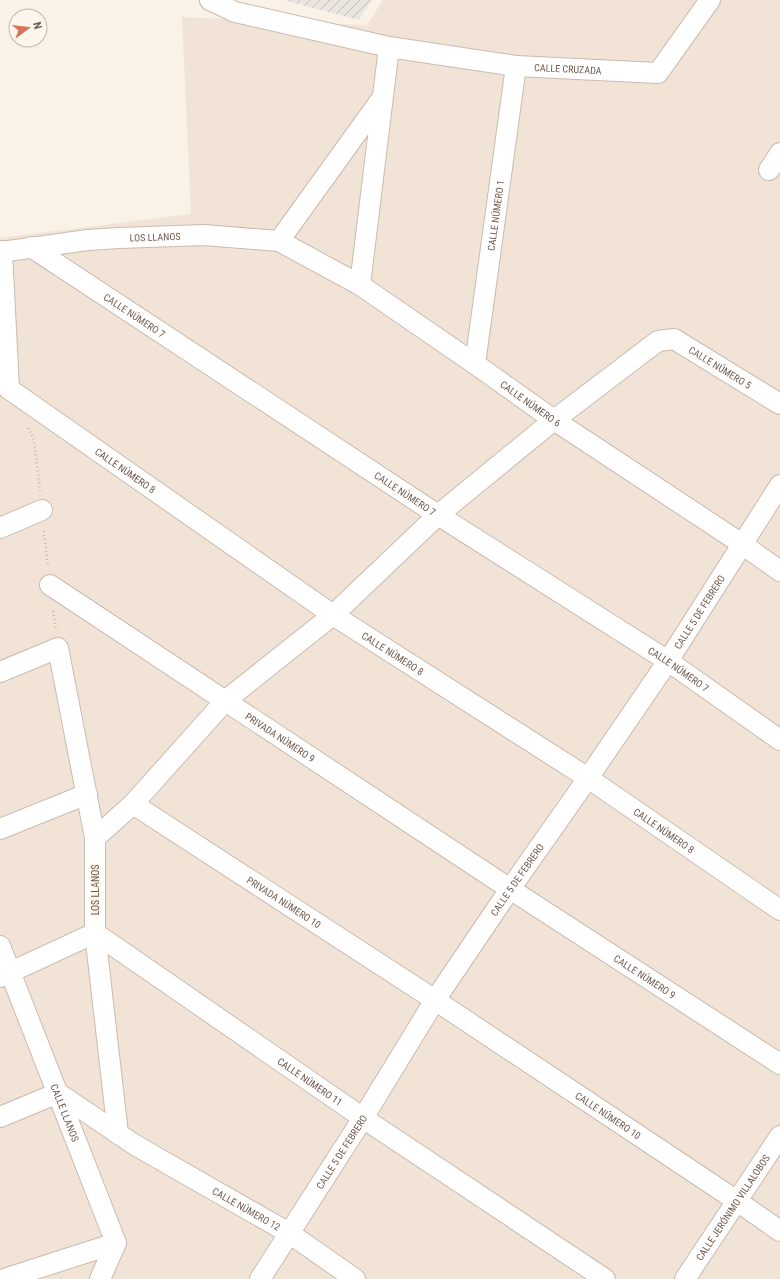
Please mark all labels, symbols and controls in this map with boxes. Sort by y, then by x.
north arrow [8,8,48,48]
text: N [30,21,44,31]
street label: CALLE CRUZADA [534,61,602,76]
street label: CALLE NÚMERO 1 [485,179,506,251]
street label: LOS LLANOS [130,230,181,243]
street label: CALLE NÚMERO 7 [102,291,167,339]
street label: CALLE NÚMERO 5 [687,344,753,391]
street label: CALLE NÚMERO 6 [498,378,563,428]
street label: CALLE NÚMERO 8 [93,445,158,495]
street label: CALLE NÚMERO 7 [372,469,438,518]
street label: CALLE 5 DE FEBRERO [672,573,727,651]
street label: CALLE NÚMERO 8 [360,629,426,677]
street label: CALLE NÚMERO 7 [646,644,711,694]
street label: PRIVADA NÚMERO 9 [243,710,317,764]
street label: CALLE NÚMERO 8 [632,806,697,855]
street label: CALLE 5 DE FEBRERO [488,841,546,918]
street label: LOS LLANOS [90,865,101,915]
street label: PRIVADA NÚMERO 10 [245,874,323,930]
street label: CALLE NÚMERO 9 [612,952,678,1000]
street label: CALLE NÚMERO 11 [276,1055,345,1108]
street label: CALLE LLANOS [49,1082,81,1143]
street label: CALLE NÚMERO 10 [573,1090,643,1141]
street label: CALLE 5 DE FEBRERO [314,1113,369,1191]
street label: CALLE JERÓNIMO VILLALOBOS [694,1152,772,1262]
street label: CALLE NÚMERO 12 [211,1185,282,1232]

